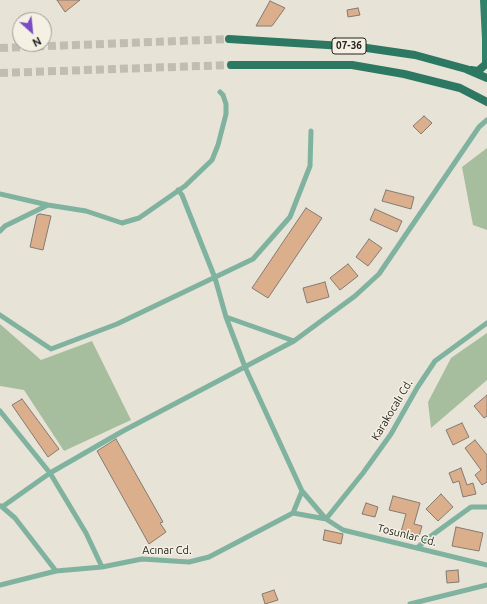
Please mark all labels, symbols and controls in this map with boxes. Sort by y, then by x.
north arrow [12,12,52,52]
text: N [31,35,43,49]
road number: 07-36 [332,38,366,54]
street label: Karakocalı Cd. [369,377,415,443]
street label: Tosunlar Cd. [376,521,438,549]
street label: Acınar Cd. [142,543,192,557]

